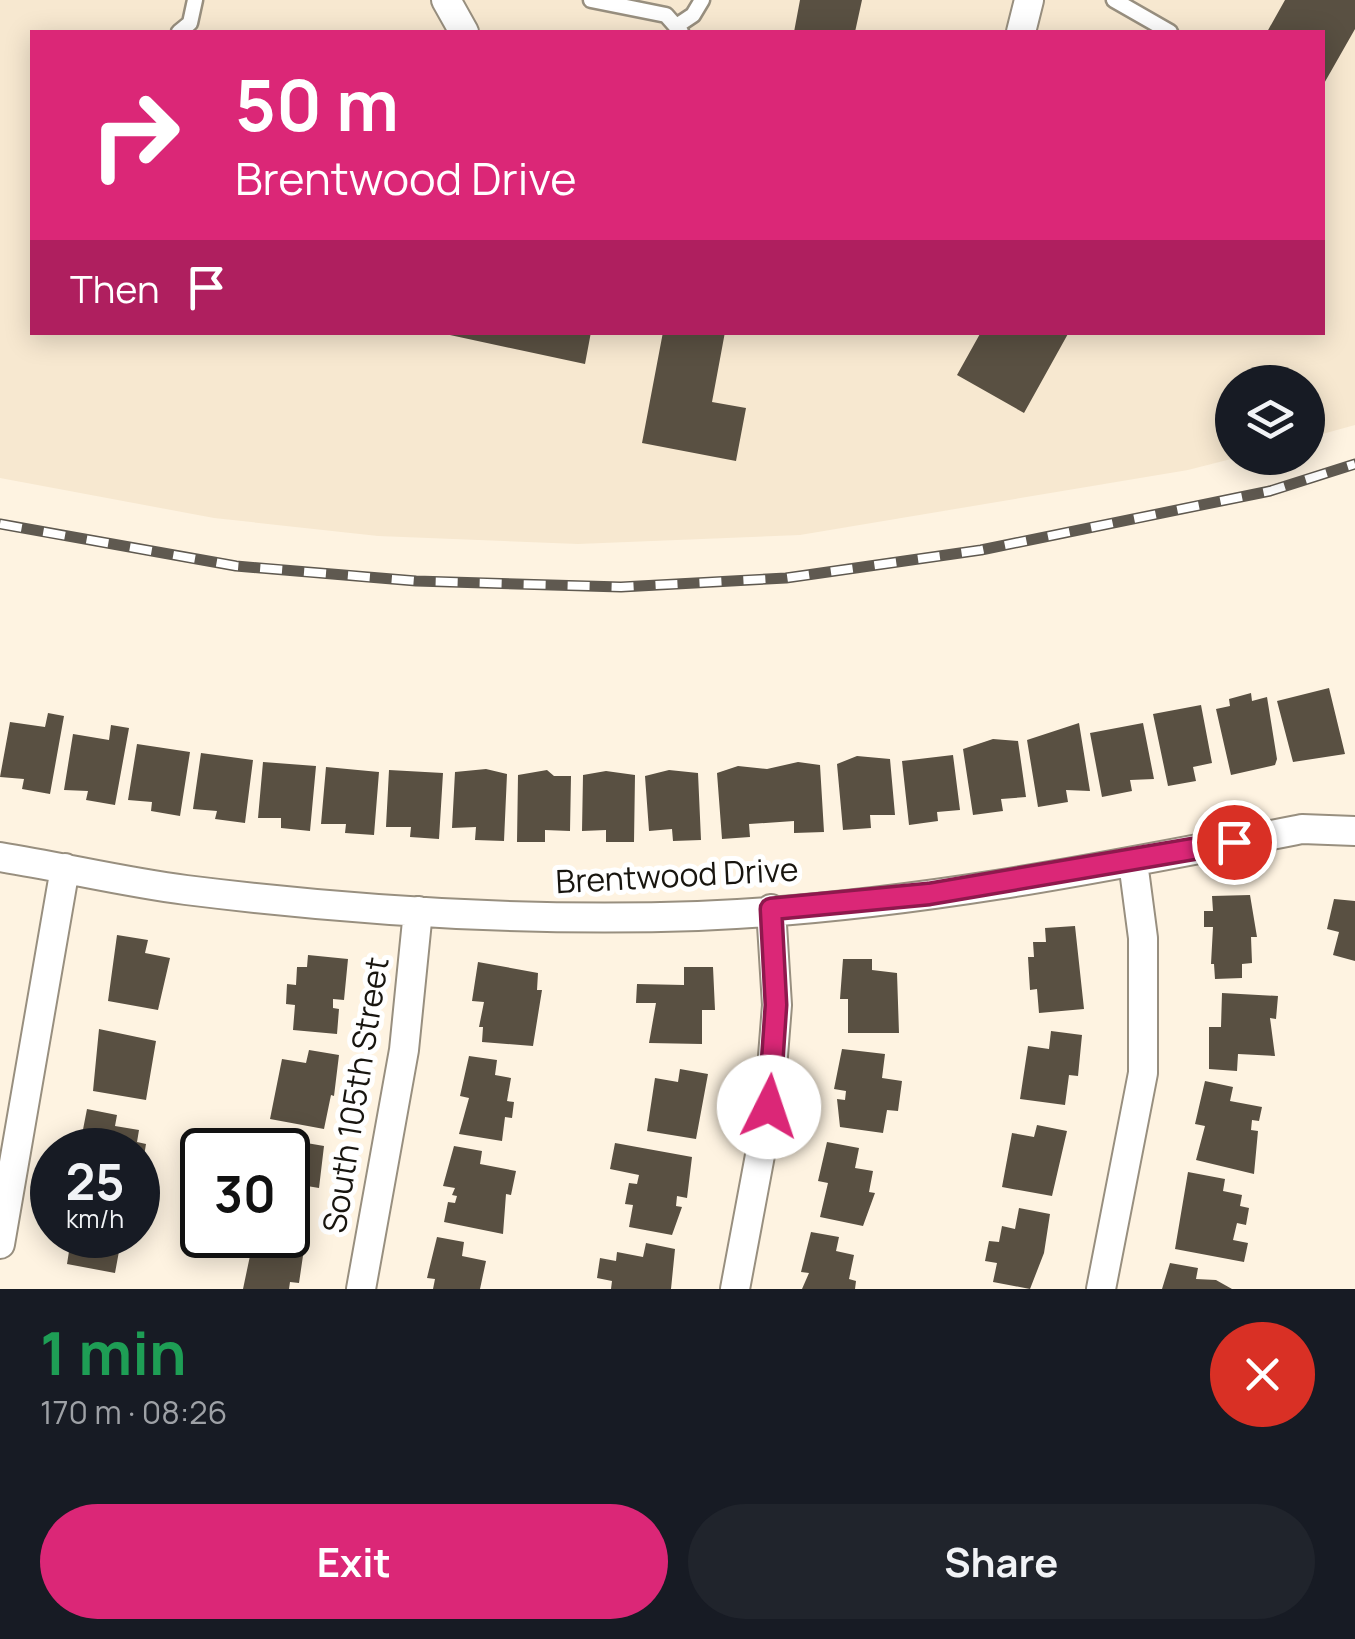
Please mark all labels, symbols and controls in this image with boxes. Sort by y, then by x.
text: 50 m [235,56,399,152]
icon: right [70,70,200,200]
text: Brentwood Drive [235,147,576,209]
icon: arrive [179,260,234,315]
text: Then [70,262,159,314]
map controls [1215,365,1325,475]
button: layers [1215,365,1325,475]
pin [1192,800,1277,885]
icon: arrive [1207,815,1262,870]
street label: Brentwood Drive [555,847,799,903]
street label: South 105th Street [311,954,399,1236]
position arrow [717,1055,821,1159]
speed limit sign: 30 [180,1128,310,1258]
text: 25 [65,1147,125,1215]
text: km/h [66,1201,124,1236]
text: 1 min [40,1311,187,1393]
button: close [1210,1322,1315,1427]
text: 170 m · 08:26 [40,1390,227,1434]
button: Exit [40,1504,668,1619]
button: Share [688,1504,1315,1619]

